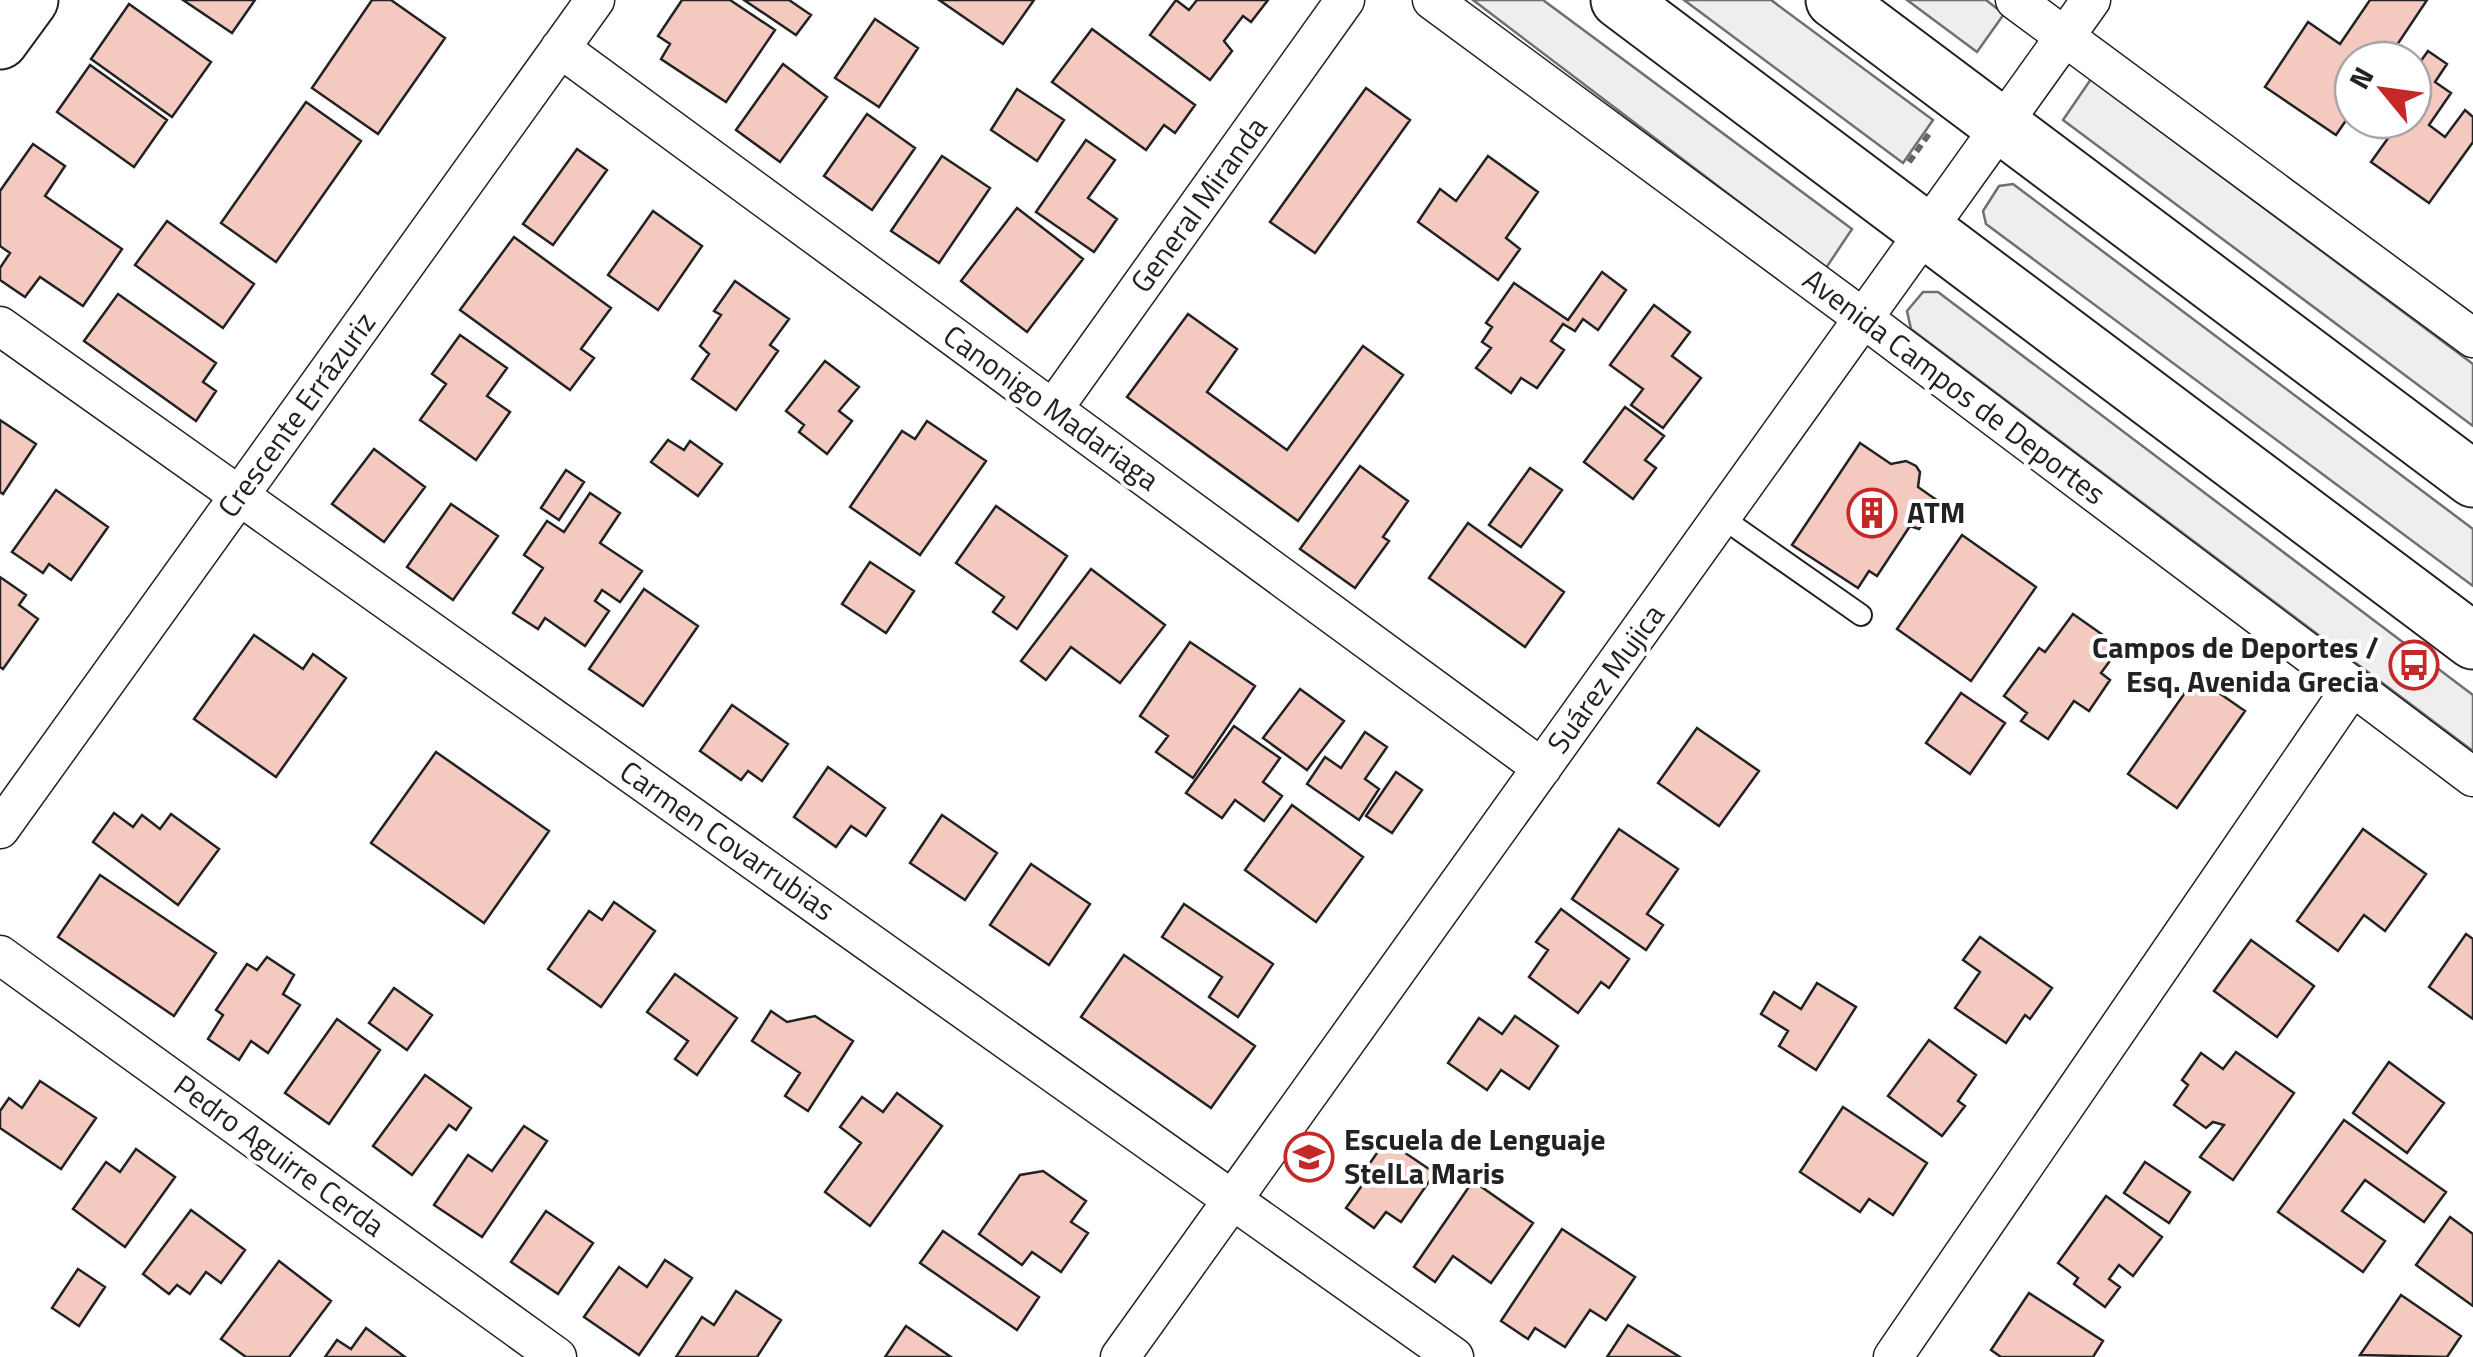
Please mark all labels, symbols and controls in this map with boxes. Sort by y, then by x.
north arrow [2333,40,2433,140]
text: N [2337,59,2384,97]
street label: General Miranda [1118,107,1278,302]
street label: Avenida Campos de Deportes [1793,257,2116,516]
street label: Crescente Errázuriz [206,302,387,527]
street label: Canonigo Madariaga [934,313,1169,501]
building icon: ATM [1846,487,1898,539]
place label: ATM [1907,489,1965,535]
street label: Suárez Mujica [1535,594,1675,763]
place label: Campos de Deportes / Esq. Avenida Grecia [2092,624,2379,704]
bus stop icon: Campos de Deportes / Esq. Avenida Grecia [2388,639,2440,691]
street label: Carmen Covarrubias [611,749,845,932]
street label: Pedro Aguirre Cerda [165,1063,395,1248]
place label: Escuela de Lenguaje StelLa Maris [1344,1116,1606,1196]
school or university icon: Escuela de Lenguaje StelLa Maris [1283,1131,1335,1183]

